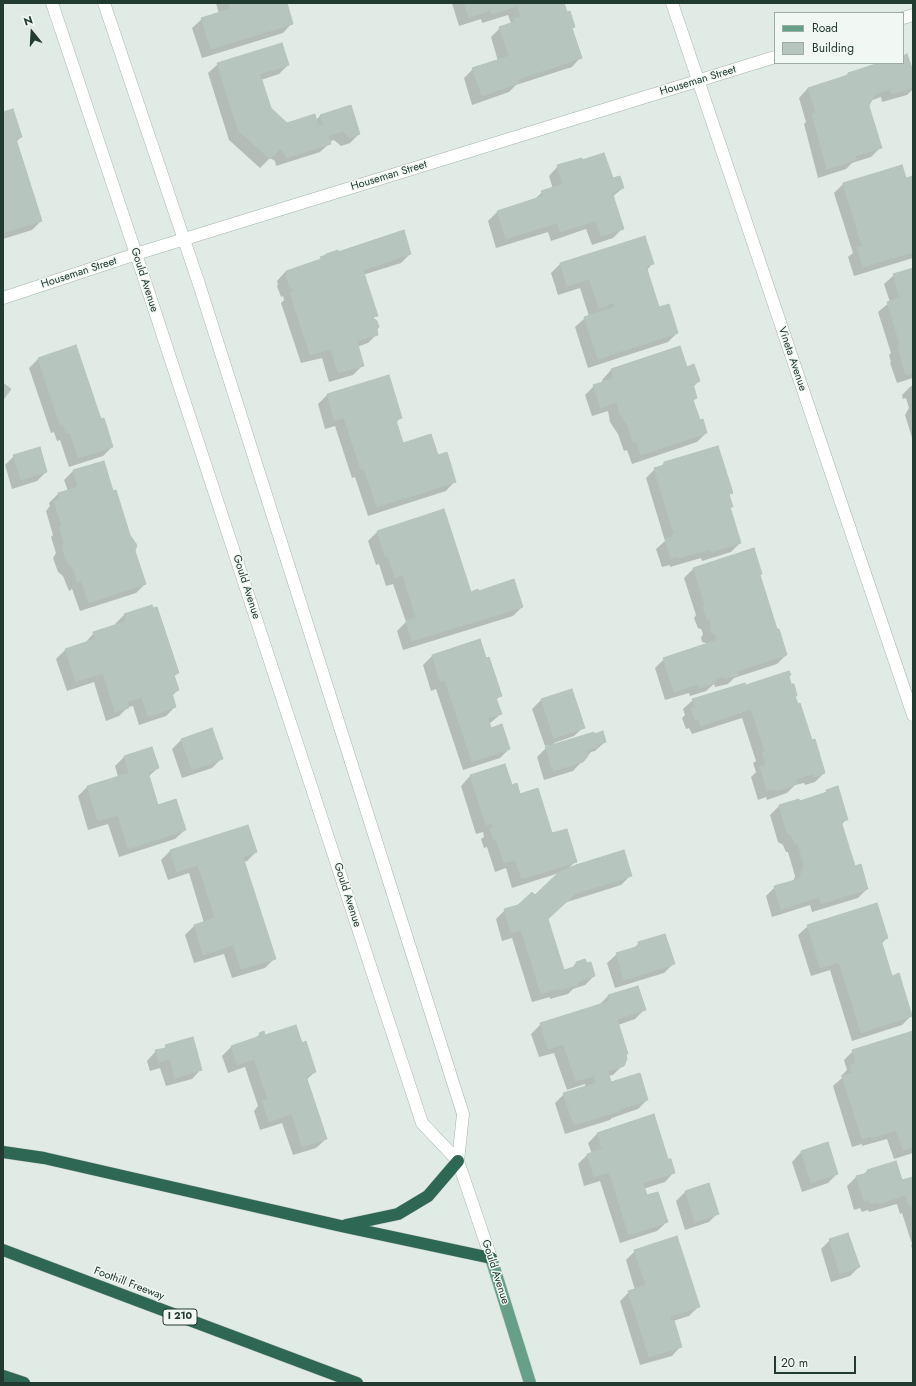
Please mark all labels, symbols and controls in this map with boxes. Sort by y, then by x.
north arrow [12,12,52,52]
text: N [22,12,35,30]
legend [774,12,904,64]
text: Road [812,19,838,37]
text: Building [812,39,854,57]
street label: Houseman Street [658,63,738,99]
street label: Houseman Street [349,158,429,194]
street label: Gould Avenue [127,246,161,314]
street label: Houseman Street [39,255,119,291]
street label: Vineta Avenue [775,325,809,393]
street label: Gould Avenue [229,553,263,621]
street label: Gould Avenue [330,861,364,929]
street label: Gould Avenue [478,1238,512,1306]
street label: Foothill Freeway [92,1265,166,1303]
road number: I 210 [163,1309,197,1325]
scale bar [776,1348,858,1374]
text: 20 m [781,1354,808,1372]

